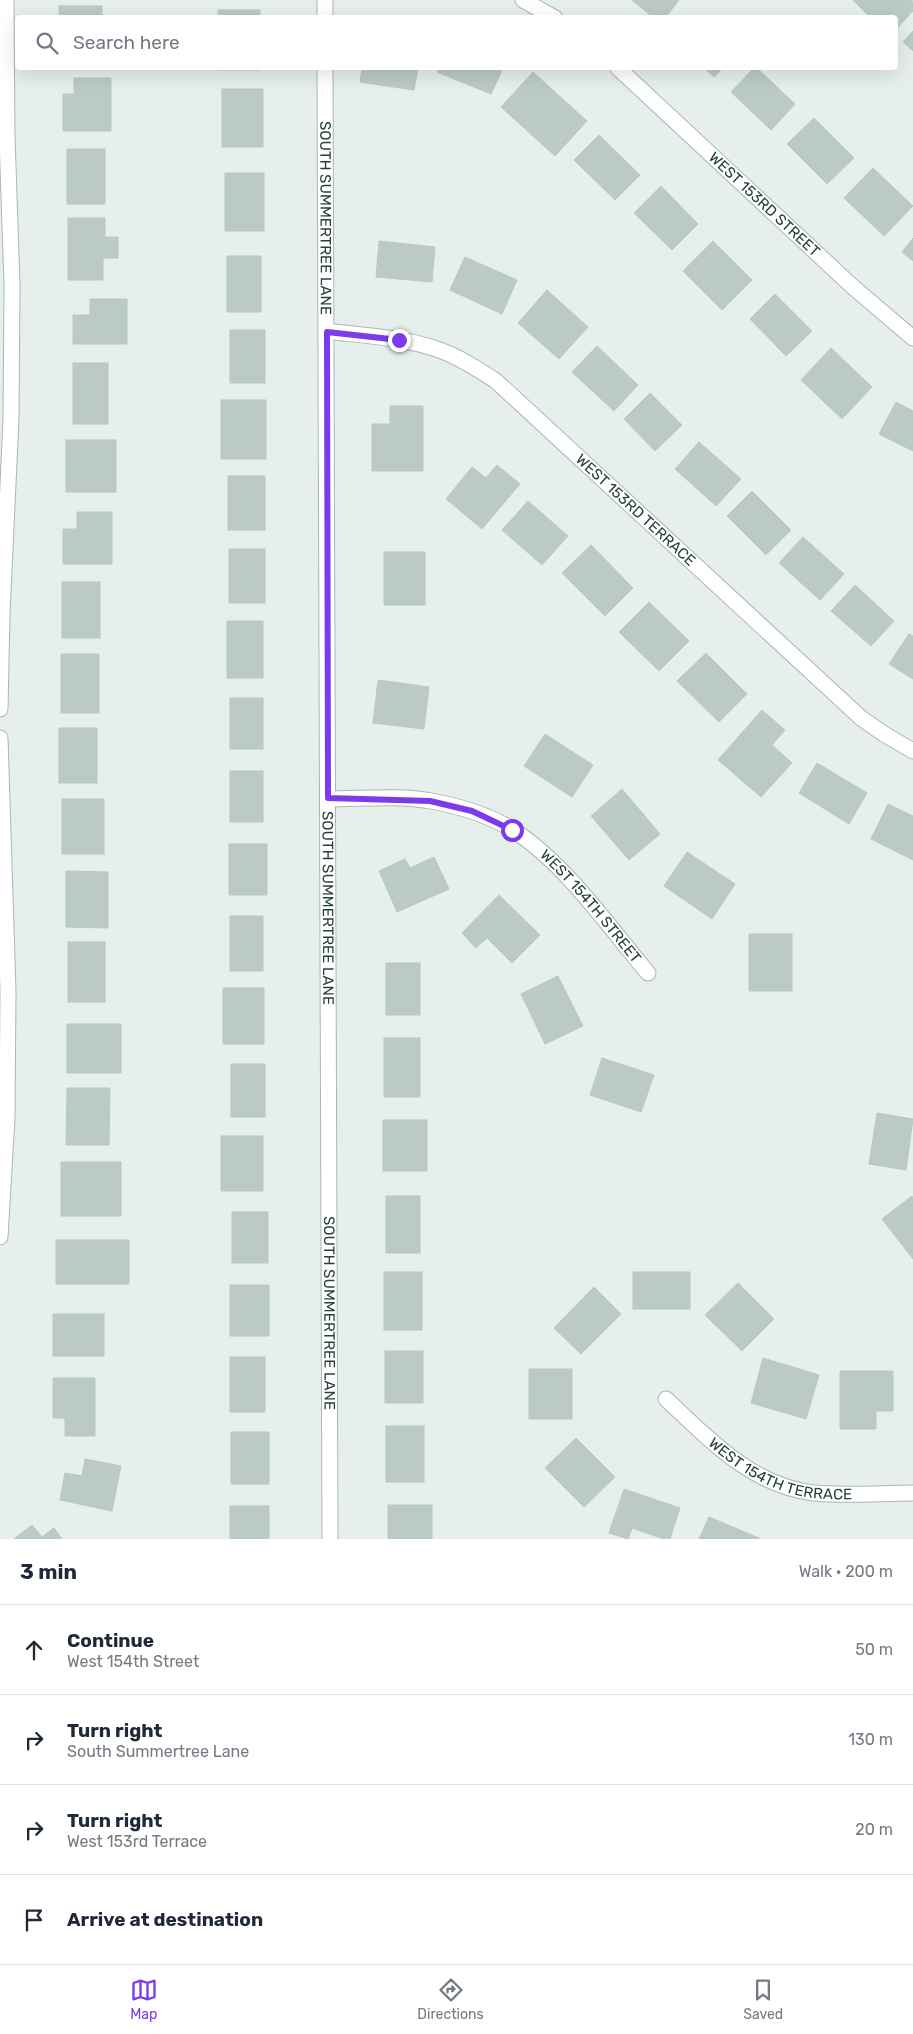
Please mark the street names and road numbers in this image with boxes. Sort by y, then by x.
street label: SOUTH SUMMERTREE LANE [316,121,335,315]
street label: WEST 153RD STREET [705,148,824,261]
street label: WEST 153RD TERRACE [572,450,699,570]
street label: SOUTH SUMMERTREE LANE [319,811,337,1005]
street label: WEST 154TH STREET [536,846,645,967]
street label: SOUTH SUMMERTREE LANE [320,1216,339,1410]
street label: WEST 154TH TERRACE [705,1434,852,1503]

